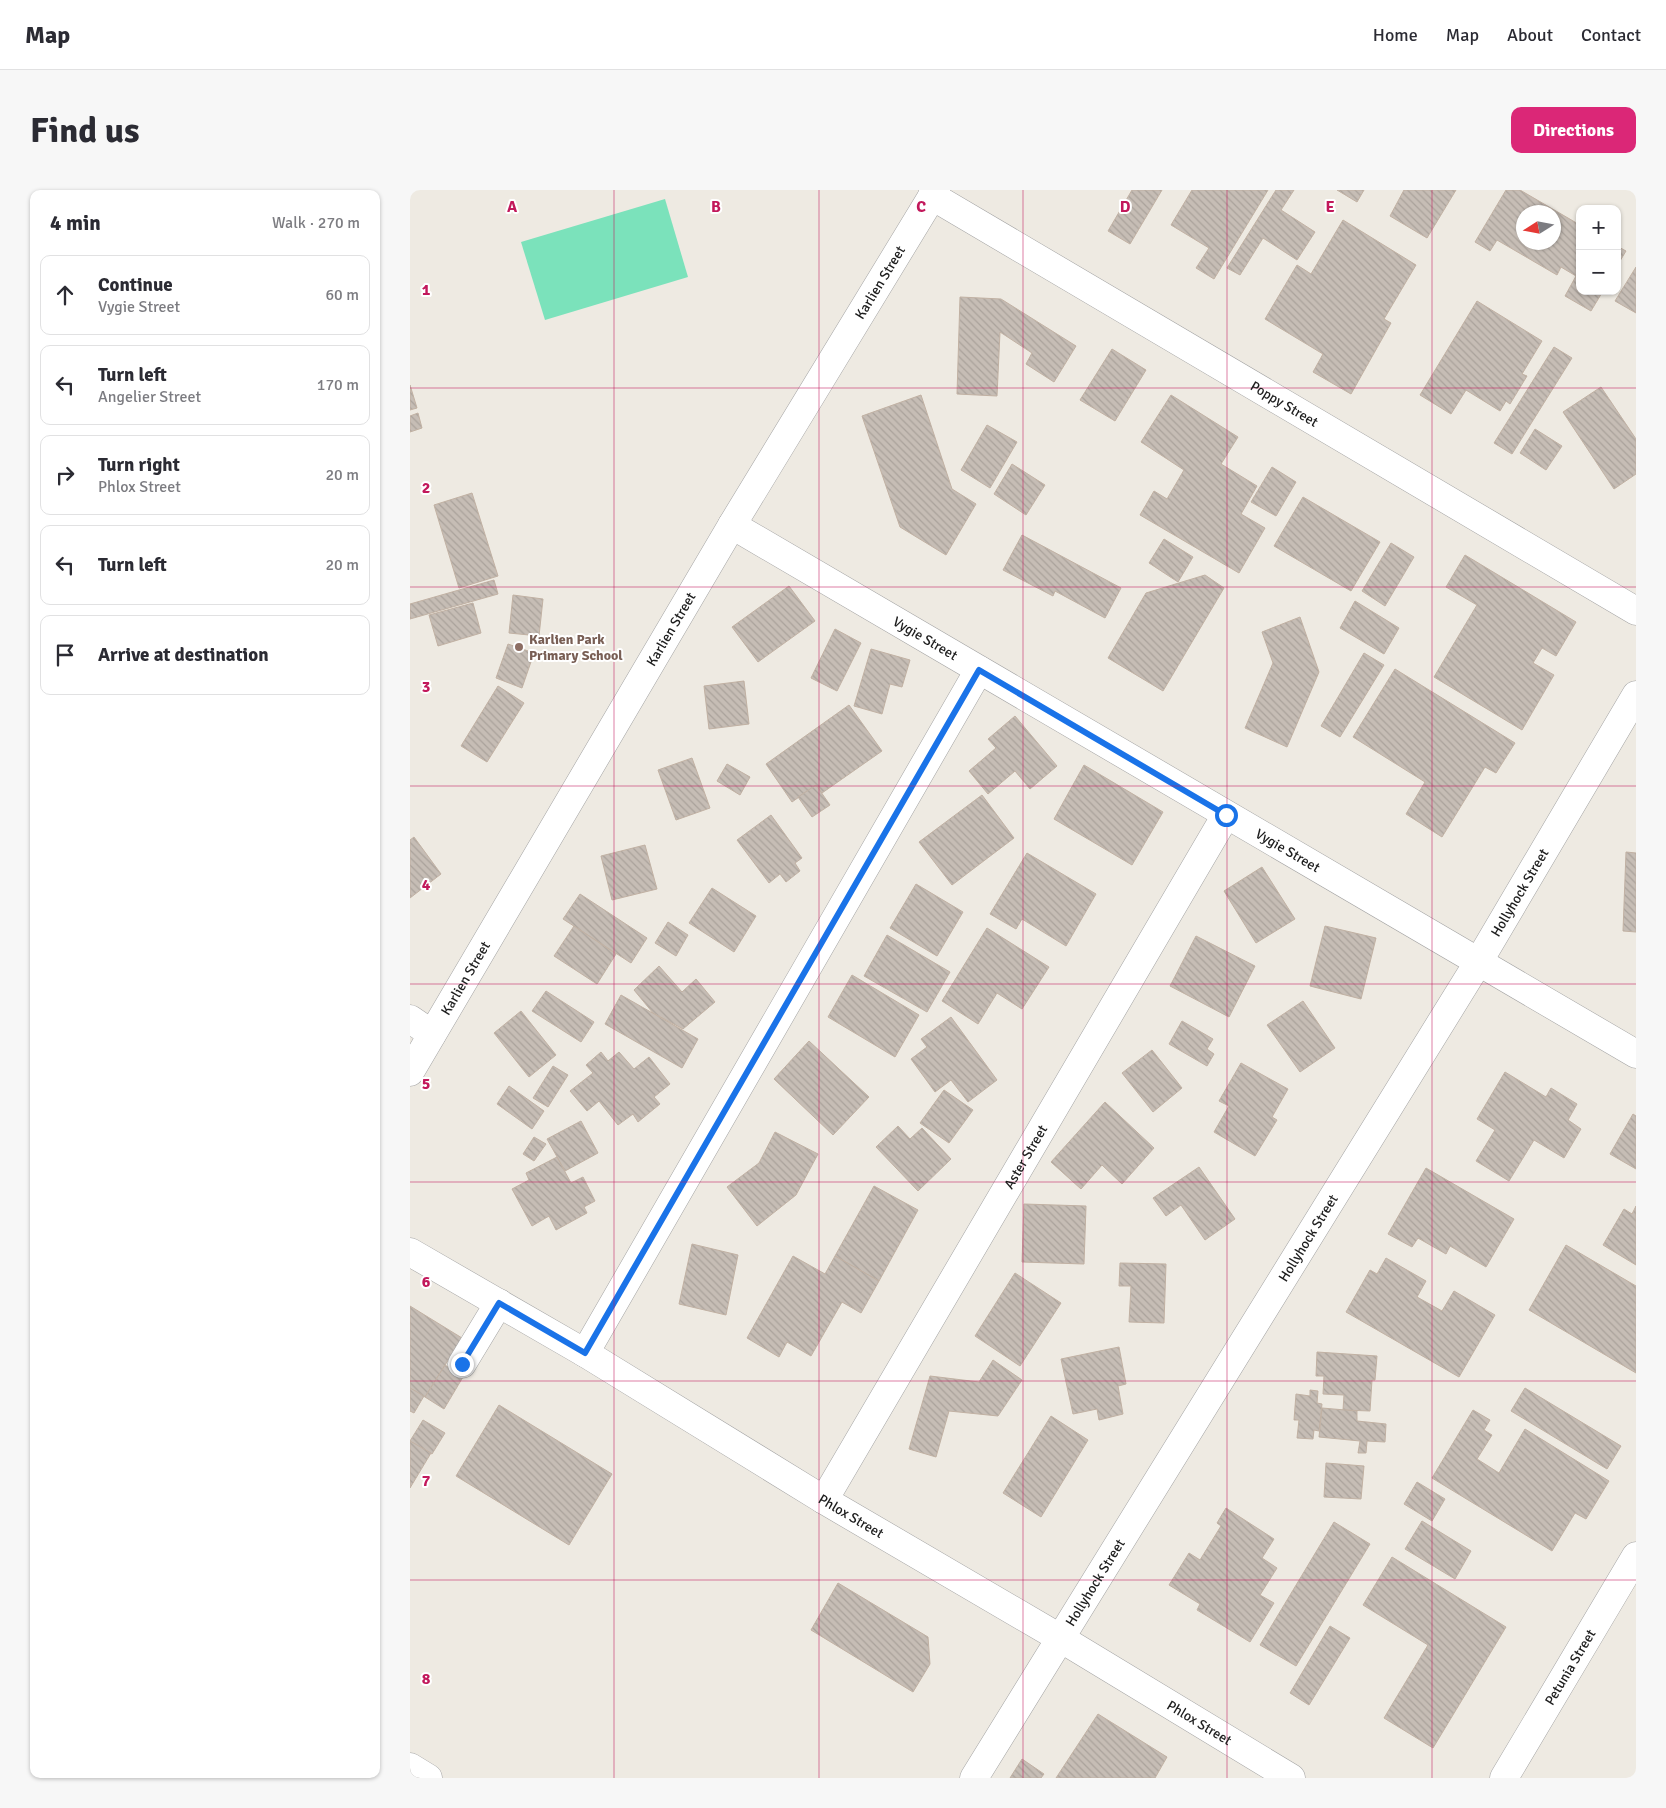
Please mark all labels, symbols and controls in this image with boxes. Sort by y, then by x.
text: Map [25,20,70,50]
text: Home [1373,24,1418,46]
text: Map [1446,24,1479,46]
text: About [1507,24,1553,46]
text: Contact [1581,24,1641,46]
button: Directions [1511,107,1636,153]
text: Find us [30,109,140,152]
text: A [507,197,518,217]
text: B [711,197,721,217]
text: C [916,197,926,217]
text: D [1120,197,1131,217]
text: E [1325,197,1335,217]
north arrow [1516,205,1561,250]
map controls [1576,205,1621,295]
button: + [1576,205,1621,250]
text: 4 min [50,210,101,236]
text: Walk · 270 m [272,213,360,233]
street label: Karlien Street [851,242,909,322]
button: − [1576,250,1621,295]
text: Continue [98,273,173,297]
text: 1 [422,280,431,300]
icon: ahead [51,281,79,309]
text: 60 m [325,285,359,305]
text: Vygie Street [98,297,180,317]
text: Turn left [98,363,167,387]
icon: left [51,371,79,399]
text: 170 m [317,375,359,395]
street label: Poppy Street [1247,377,1321,430]
text: Angelier Street [98,387,201,407]
text: Turn right [98,453,180,477]
icon: right [51,461,79,489]
text: 20 m [325,465,359,485]
text: Phlox Street [98,477,181,497]
text: 2 [422,478,430,498]
icon: left [51,551,79,579]
text: Turn left [98,553,167,577]
text: 20 m [325,555,359,575]
street label: Karlien Street [642,589,699,669]
street label: Vygie Street [890,613,961,664]
place label: Karlien Park Primary School [529,631,623,664]
icon: arrive [51,641,79,669]
marker: Karlien Park Primary School [513,641,525,653]
text: Arrive at destination [98,643,269,667]
text: 3 [422,677,430,697]
route start [1215,804,1238,827]
street label: Vygie Street [1252,825,1323,876]
street label: Hollyhock Street [1487,845,1552,940]
text: 4 [422,875,431,895]
street label: Karlien Street [437,938,494,1018]
text: 5 [422,1074,430,1094]
street label: Aster Street [1000,1122,1051,1192]
street label: Hollyhock Street [1275,1191,1341,1285]
text: 6 [422,1272,431,1292]
route end [451,1353,474,1376]
text: 7 [422,1471,431,1491]
street label: Phlox Street [815,1490,887,1542]
street label: Hollyhock Street [1062,1536,1128,1629]
street label: Petunia Street [1541,1626,1599,1708]
text: 8 [422,1669,431,1689]
street label: Phlox Street [1164,1696,1235,1749]

